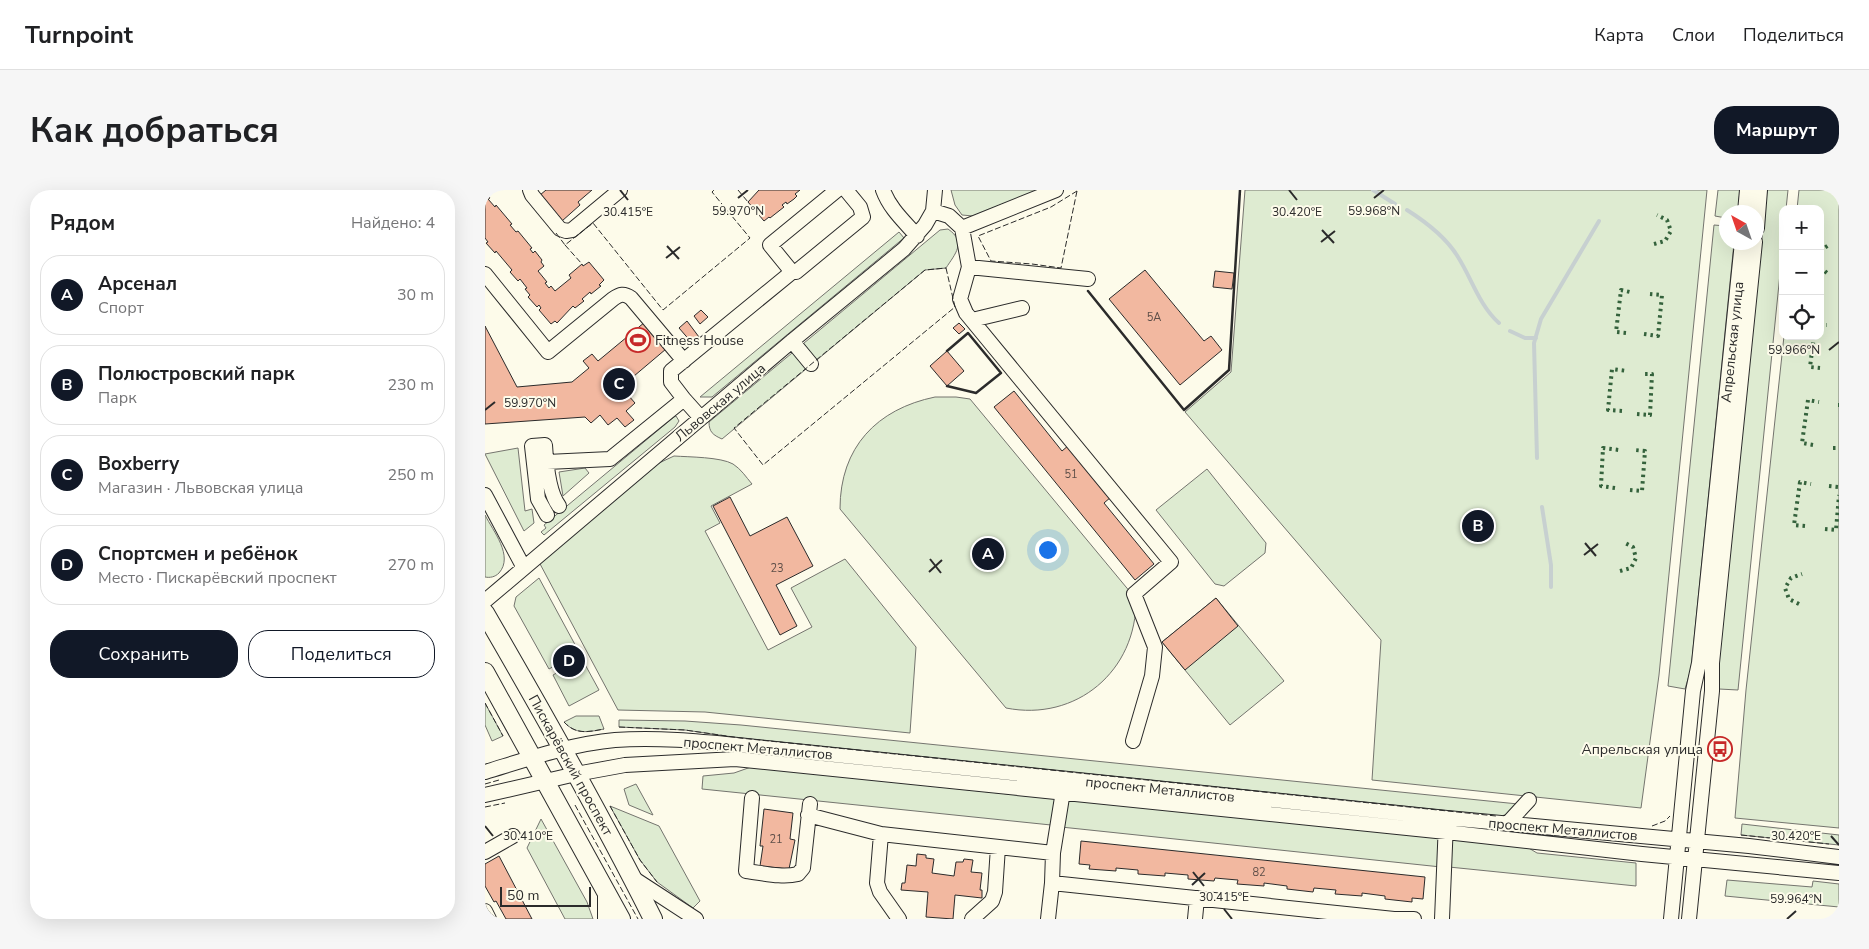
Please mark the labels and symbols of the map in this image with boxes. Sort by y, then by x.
text: 59.970°N [712,203,764,219]
text: 59.968°N [1348,203,1400,219]
text: 30.415°E [603,204,653,220]
text: 30.420°E [1272,204,1322,220]
north arrow [1719,205,1764,250]
street label: Апрельская улица [1717,281,1748,403]
house number: 5А [1147,310,1161,325]
sports icon: Fitness House [625,327,651,353]
place label: Fitness House [655,331,744,350]
text: 59.966°N [1768,342,1820,358]
street label: Львовская улица [671,359,770,446]
pin: C [603,365,635,403]
text: 59.970°N [504,395,556,411]
house number: 51 [1064,467,1078,482]
pin: B [1462,507,1494,545]
pin: A [972,535,1004,573]
your location [1035,537,1061,563]
house number: 23 [770,561,784,576]
pin: D [553,642,585,680]
street label: Пискарёвский проспект [524,691,618,840]
street label: проспект Металлистов [682,733,834,765]
bus stop icon: Апрельская улица [1707,736,1733,762]
place label: Апрельская улица [1581,740,1703,759]
street label: проспект Металлистов [1084,772,1236,807]
street label: проспект Металлистов [1487,814,1639,846]
text: 30.410°E [503,828,553,844]
text: 30.420°E [1771,828,1821,844]
house number: 21 [769,832,783,847]
house number: 82 [1252,865,1266,880]
scale bar [500,884,591,907]
text: 30.415°E [1199,889,1249,905]
text: 59.964°N [1770,891,1822,907]

